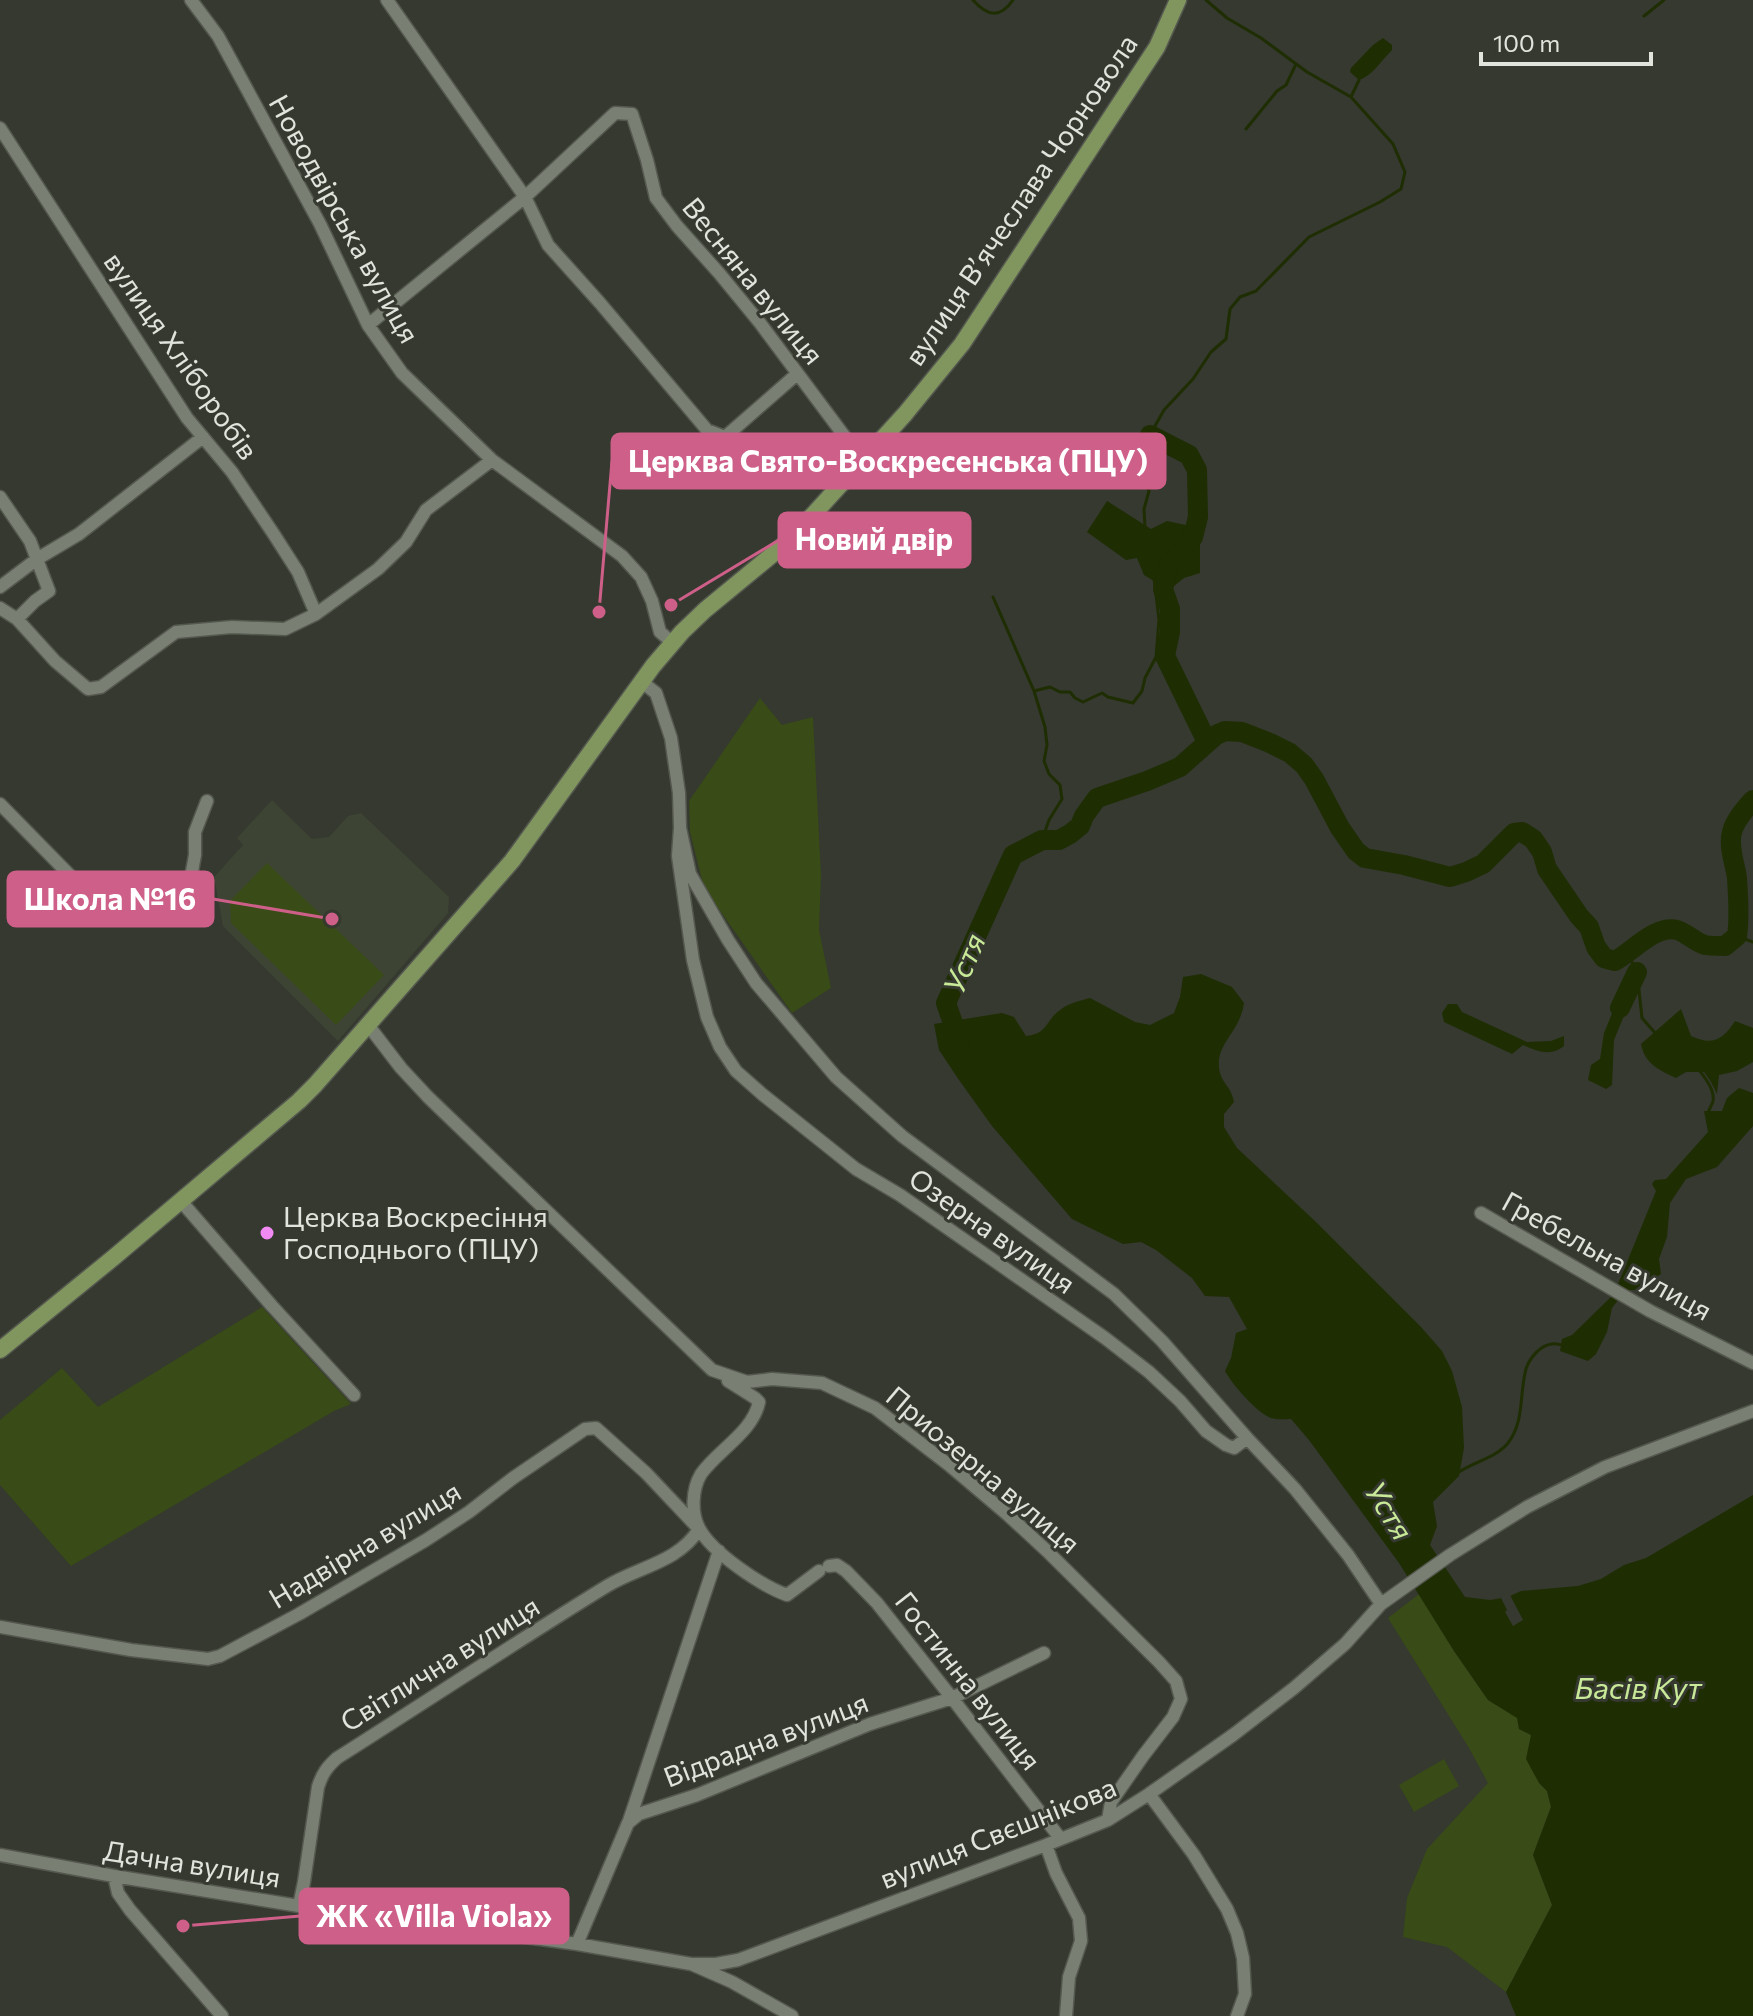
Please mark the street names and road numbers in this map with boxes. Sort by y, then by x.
street label: вулиця Вʼячеслава Чорновола [897,28,1144,371]
street label: Новодвірська вулиця [262,88,427,349]
street label: Весняна вулиця [676,190,831,371]
street label: вулиця Хліборобів [98,245,266,466]
street label: Озерна вулиця [903,1160,1082,1300]
street label: Гребельна вулиця [1497,1183,1718,1327]
street label: Приозерна вулиця [880,1378,1087,1560]
street label: Надвірна вулиця [262,1474,467,1615]
street label: Гостинна вулиця [889,1584,1049,1776]
street label: Світлична вулиця [334,1588,545,1738]
street label: Відрадна вулиця [659,1684,873,1794]
street label: вулиця Свєшнікова [875,1769,1121,1895]
street label: Дачна вулиця [101,1832,283,1894]

